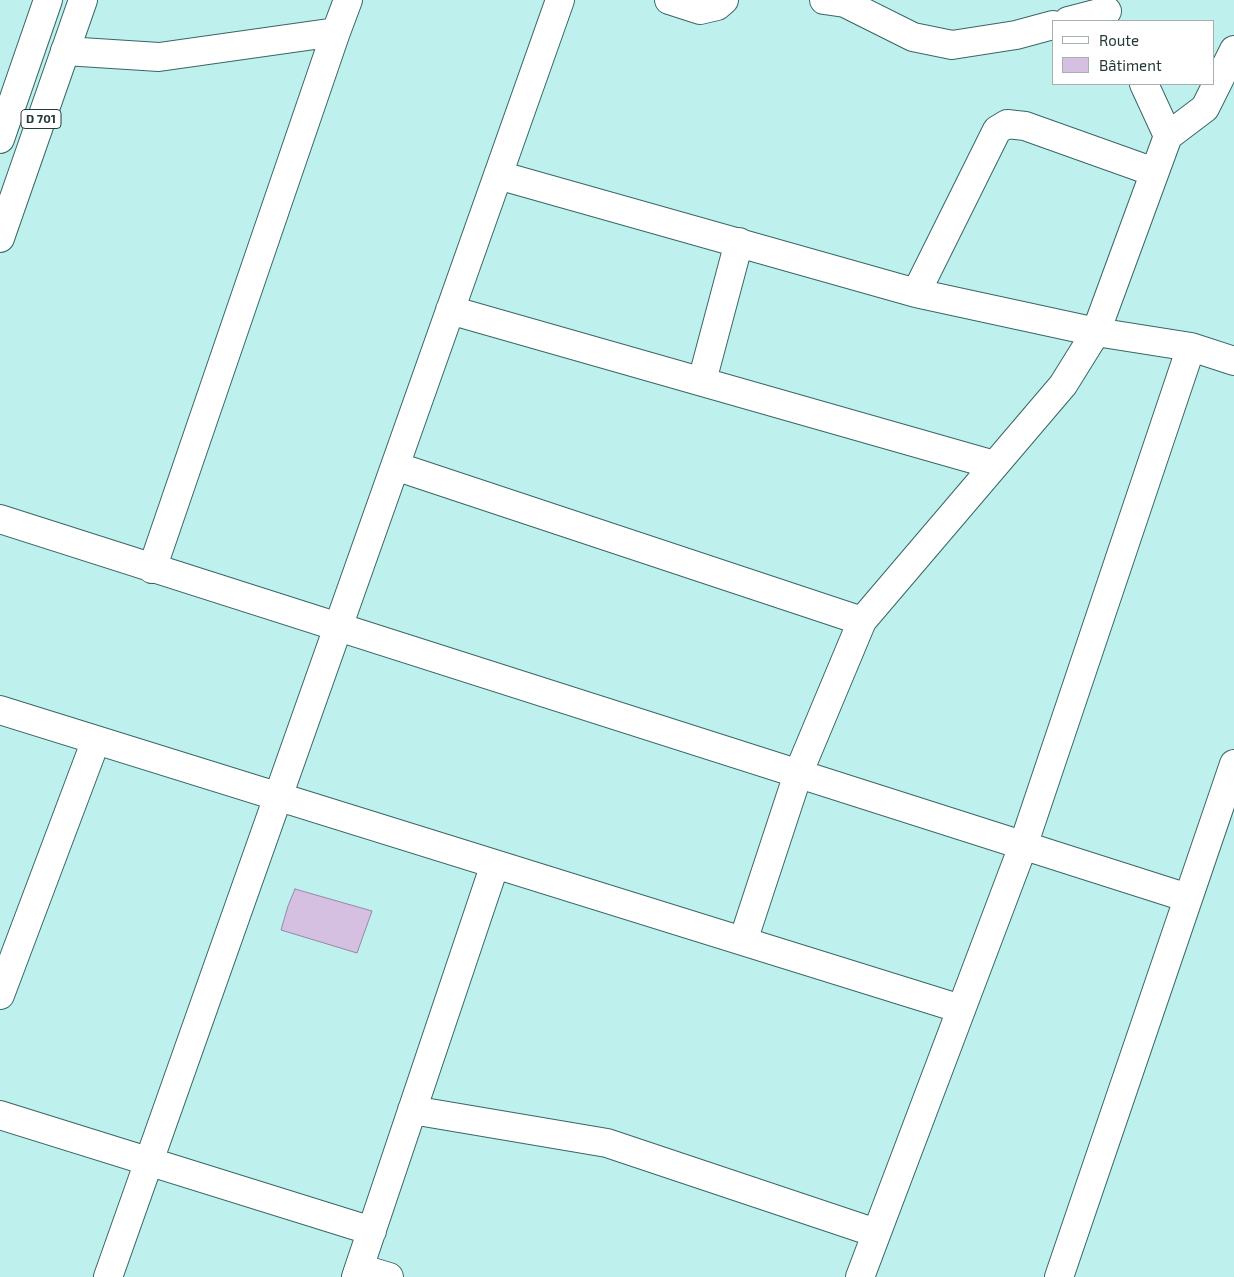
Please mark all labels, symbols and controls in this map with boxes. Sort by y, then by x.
legend [1052,20,1214,85]
text: Route [1099,31,1139,49]
text: Bâtiment [1099,56,1162,74]
road number: D 701 [21,110,61,128]

